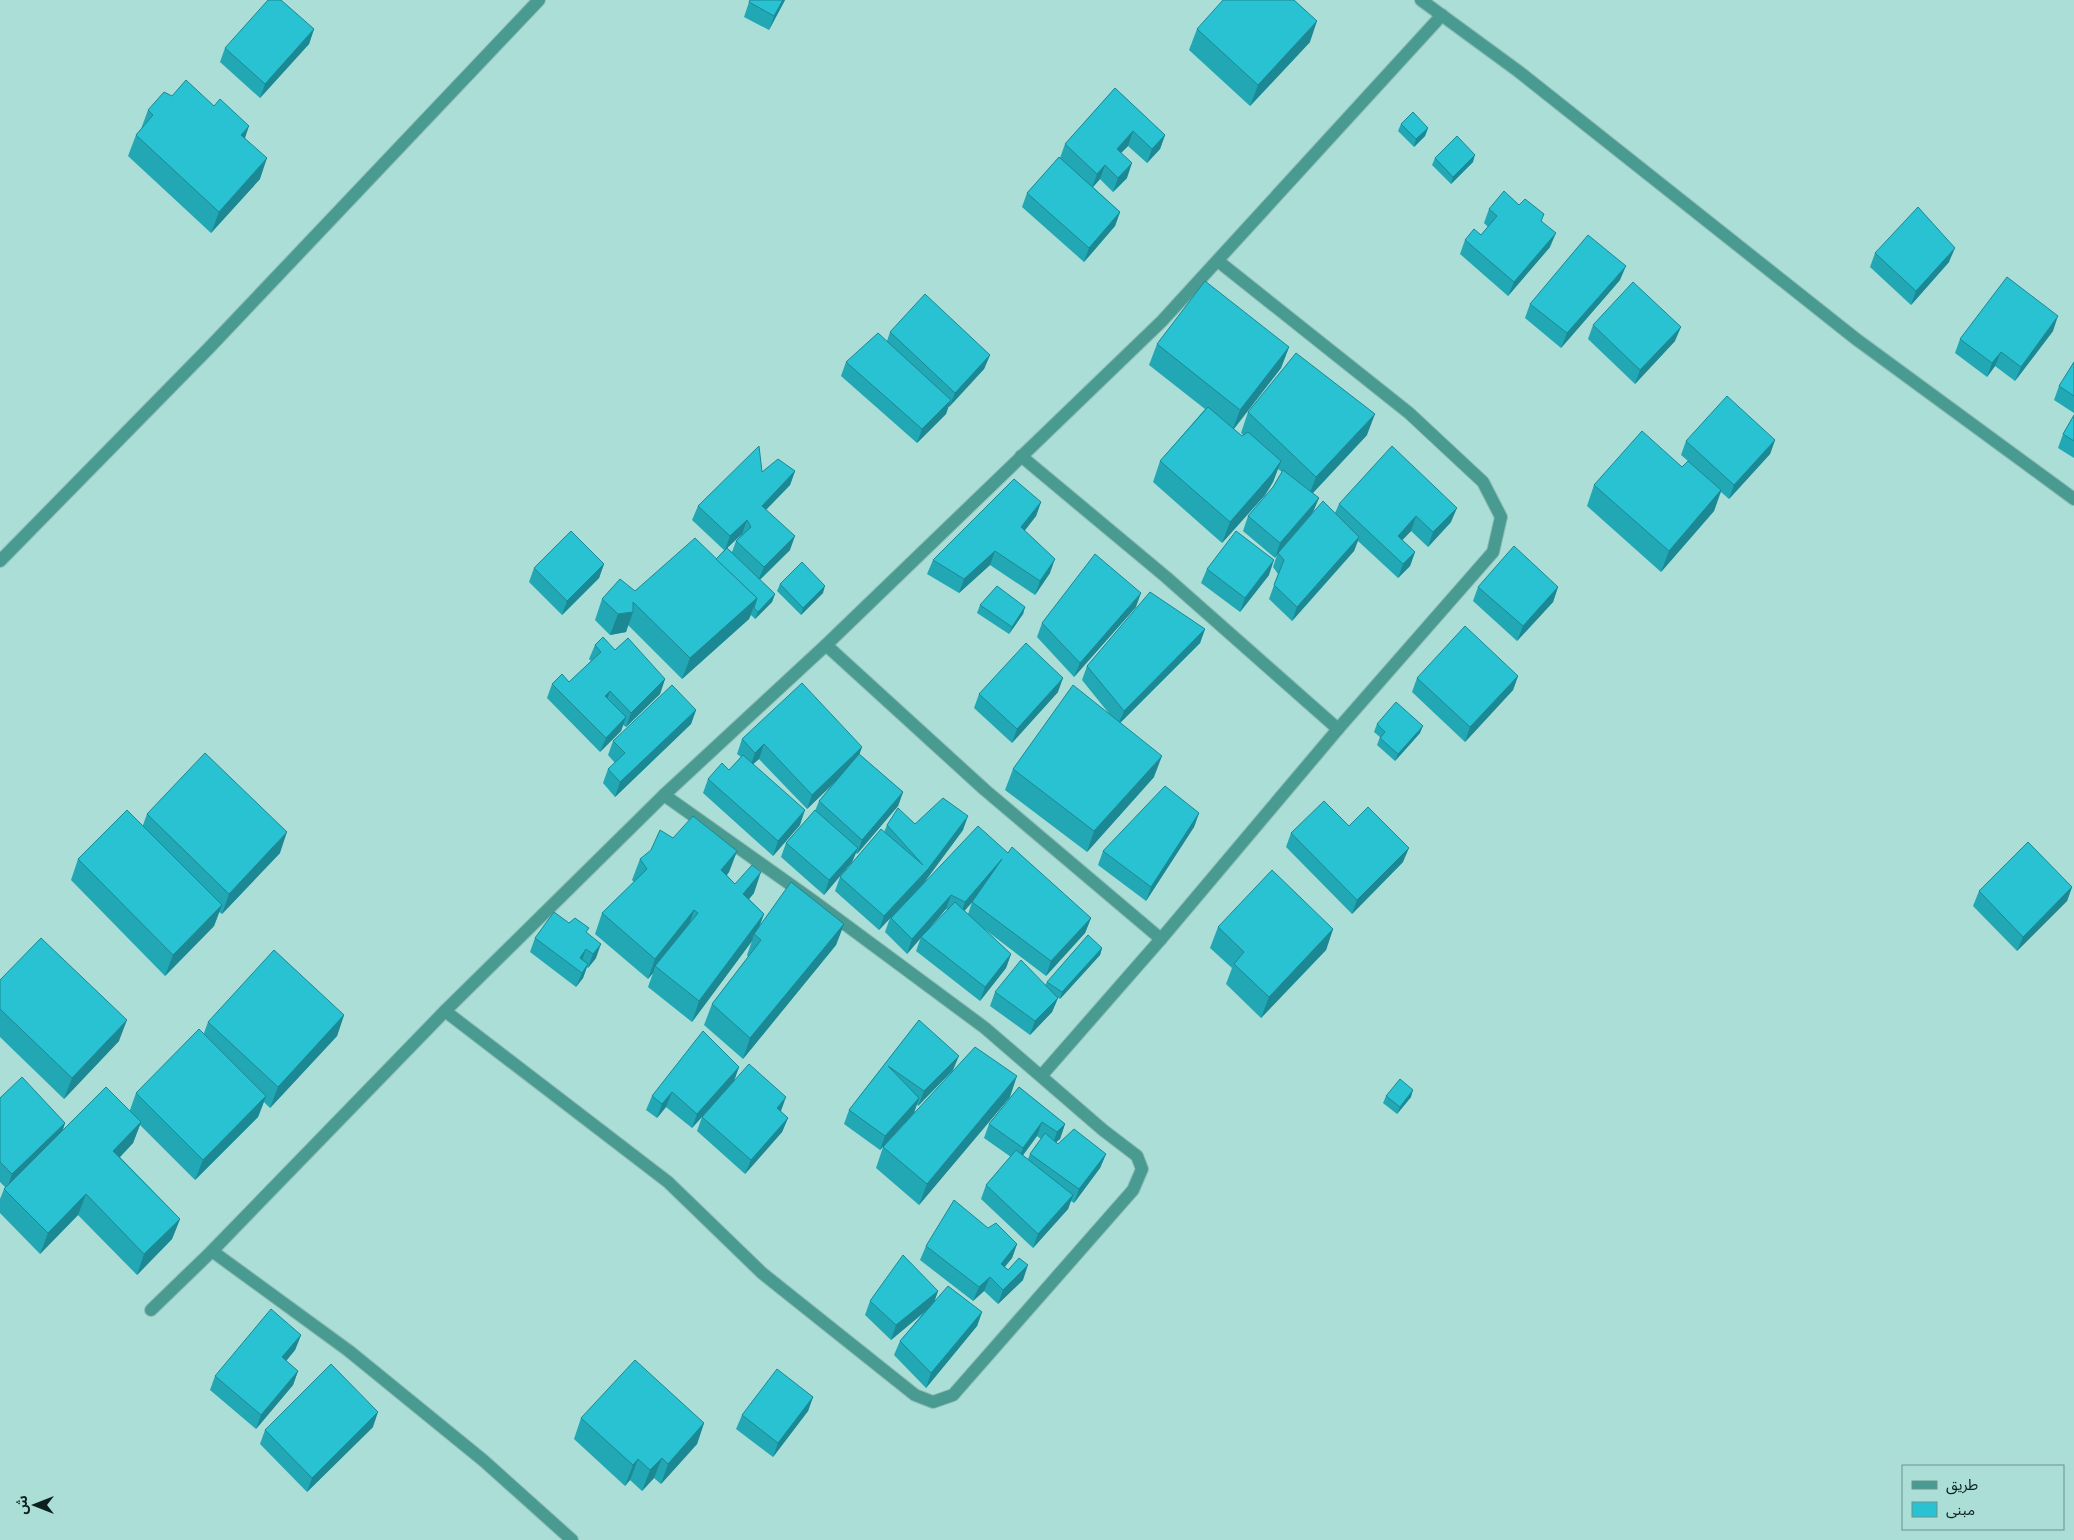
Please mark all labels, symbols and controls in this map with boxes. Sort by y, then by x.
legend [1902,1465,2064,1530]
text: طريق [1946,1474,1978,1495]
north arrow [10,1480,60,1530]
text: ش [12,1495,31,1515]
text: مبنى [1946,1499,1975,1519]

